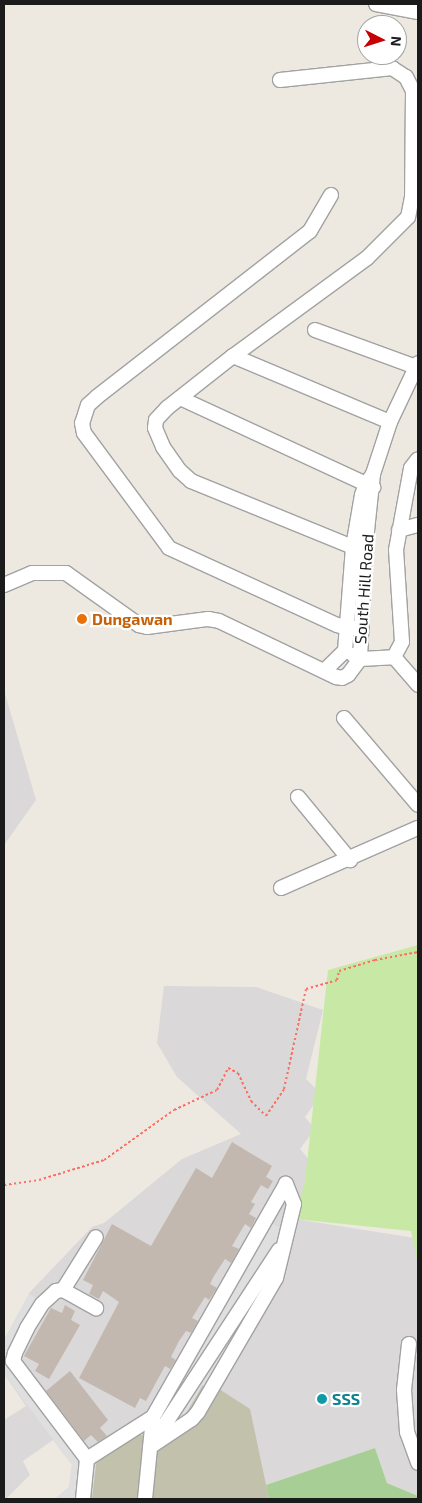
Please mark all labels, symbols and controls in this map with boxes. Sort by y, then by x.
north arrow [357,15,407,65]
text: N [388,35,405,47]
street label: South Hill Road [351,533,377,645]
place label: Dungawan [92,609,173,629]
marker: Dungawan [76,613,88,625]
place label: SSS [332,1389,360,1409]
marker: SSS [316,1393,328,1405]

